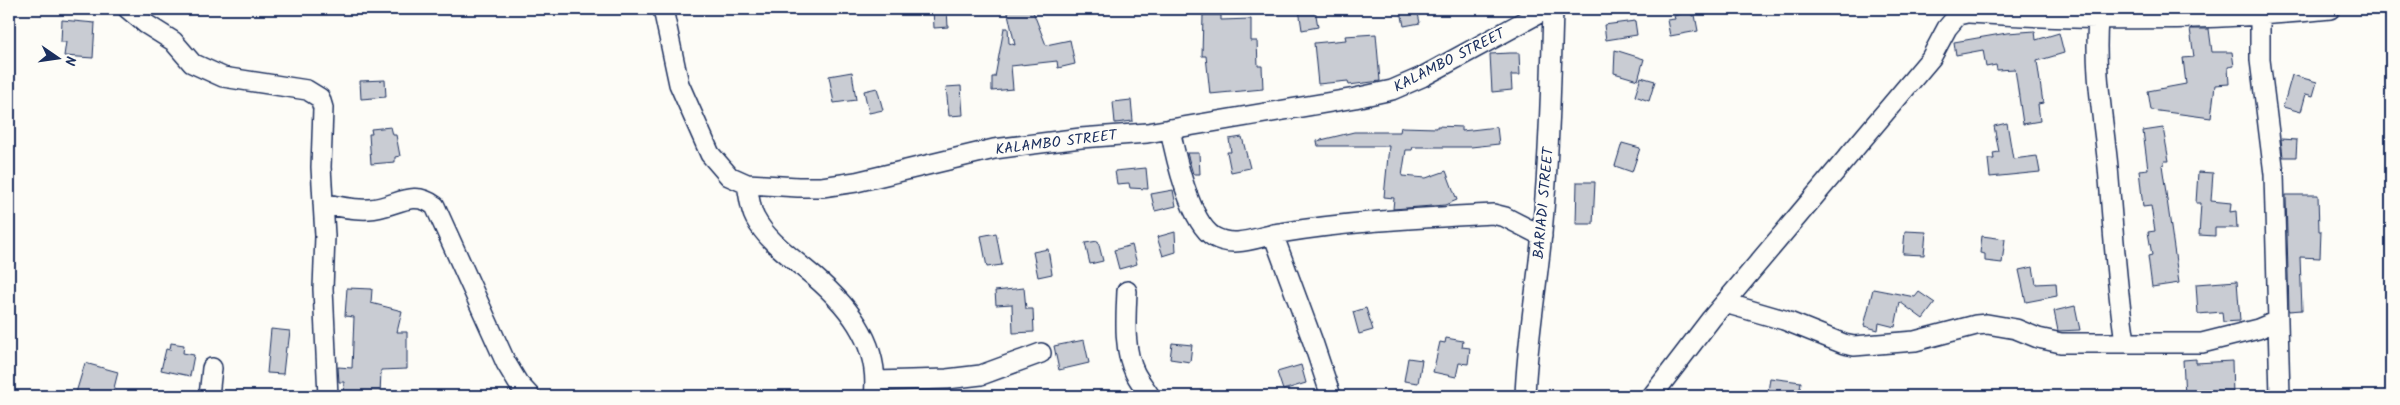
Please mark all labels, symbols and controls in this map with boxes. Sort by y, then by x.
street label: KALAMBO STREET [1390,22,1511,99]
north arrow [32,32,82,82]
text: N [58,54,81,68]
street label: KALAMBO STREET [994,123,1120,162]
street label: BARIADI STREET [1527,144,1561,260]

